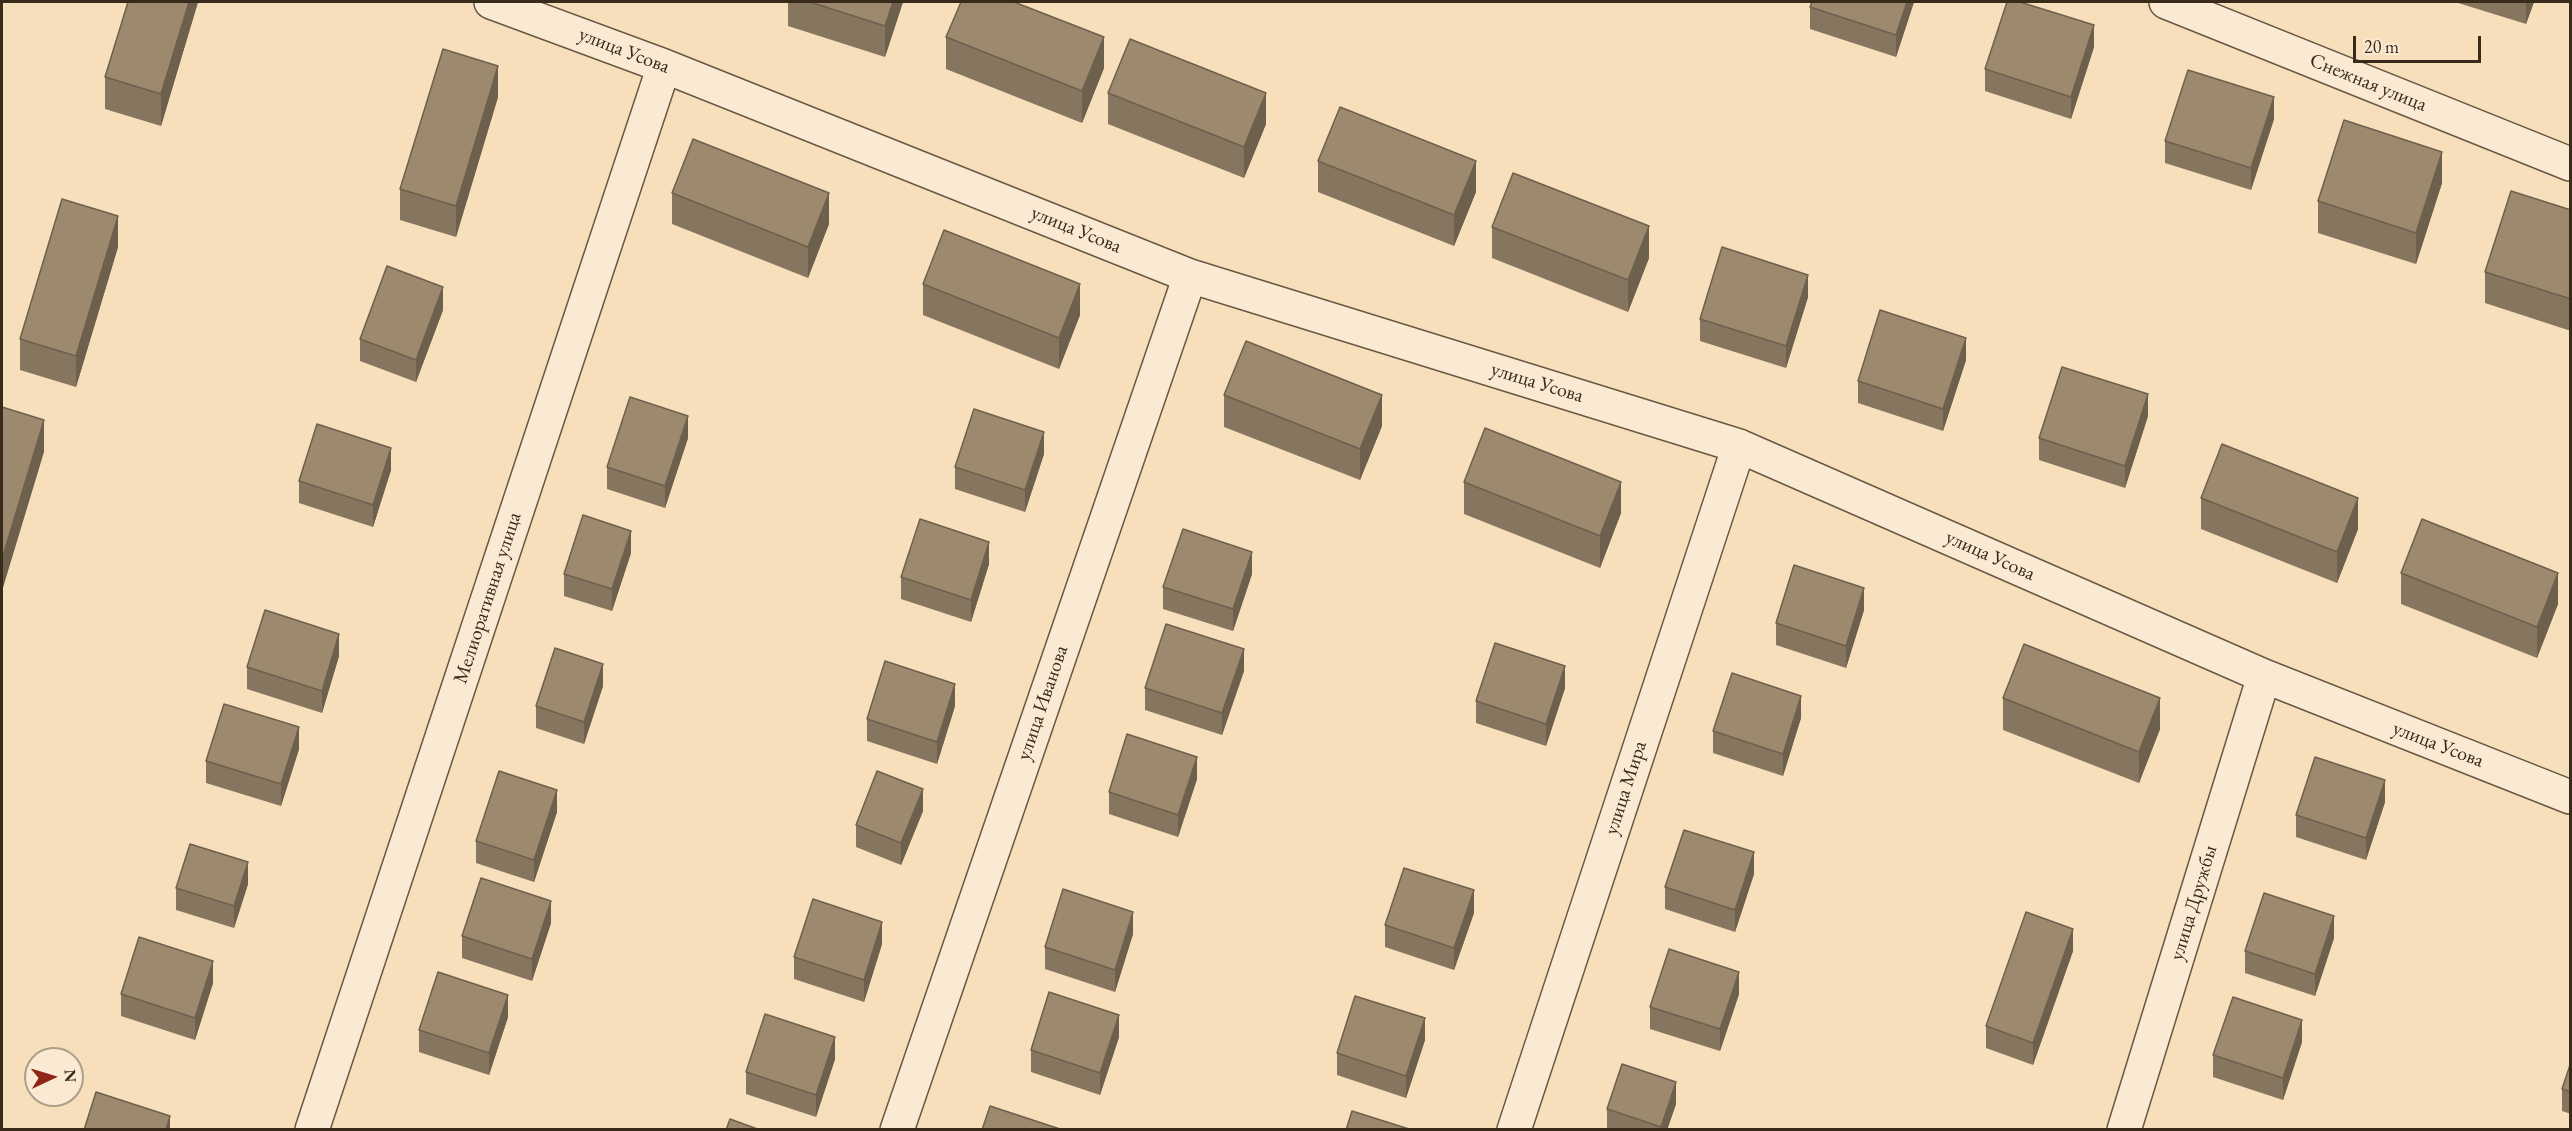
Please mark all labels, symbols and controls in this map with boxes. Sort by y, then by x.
street label: улица Усова [575,23,673,79]
scale bar [2356,24,2484,62]
text: 20 m [2364,35,2399,58]
street label: Снежная улица [2306,49,2430,117]
street label: улица Усова [1027,201,1125,259]
street label: улица Усова [1488,358,1586,408]
street label: Мелиоративная улица [449,509,527,687]
street label: улица Усова [1941,526,2039,586]
street label: улица Иванова [1012,642,1074,764]
street label: улица Усова [2389,717,2487,773]
street label: улица Мира [1600,738,1652,838]
street label: улица Дружбы [2165,843,2223,963]
north arrow [24,1047,84,1107]
text: N [60,1069,81,1083]

